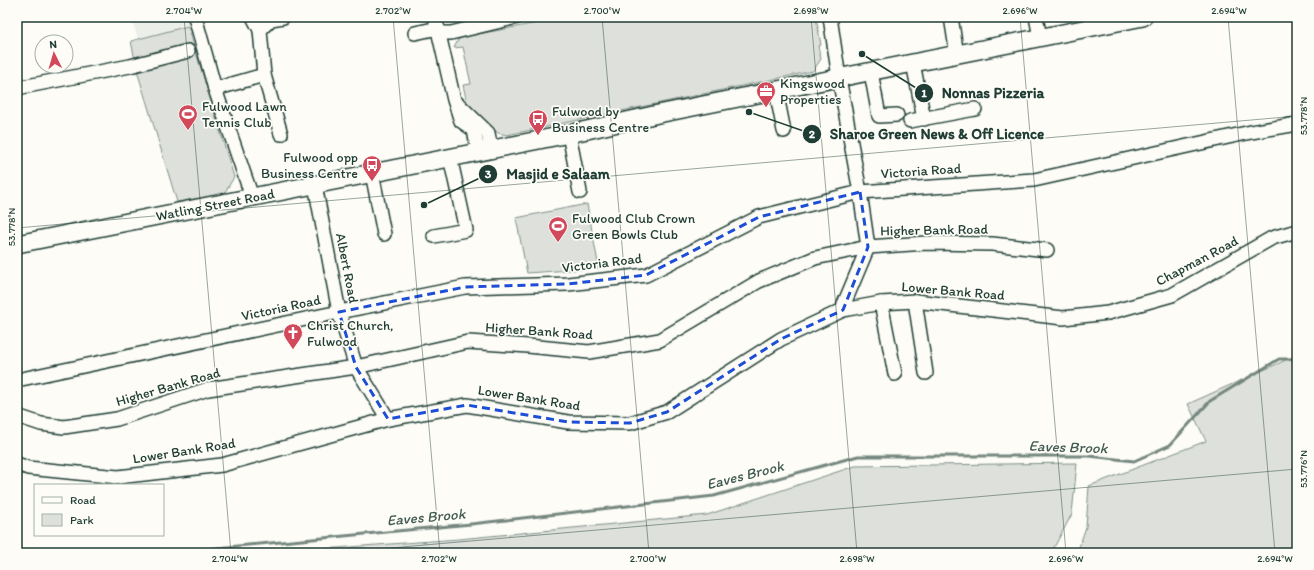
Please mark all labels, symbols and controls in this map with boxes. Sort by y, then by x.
text: 2.704°W [166,4,203,17]
text: 2.702°W [375,4,411,17]
text: 2.700°W [584,4,621,17]
text: 2.698°W [793,4,829,17]
text: 2.696°W [1002,4,1038,17]
text: 2.694°W [1211,4,1247,17]
north arrow [34,34,74,74]
text: N [49,38,57,51]
place label: Kingswood Properties [780,75,846,108]
office icon: Kingswood Properties [755,80,777,108]
callout: Nonnas Pizzeria [914,80,1053,107]
text: Nonnas Pizzeria [942,84,1045,102]
text: 1 [921,86,927,100]
text: 53.778°N [1297,97,1310,135]
place label: Fulwood Lawn Tennis Club [202,98,287,131]
sports icon: Fulwood Lawn Tennis Club [177,103,199,131]
place label: Fulwood by Business Centre [552,103,649,136]
bus stop icon: Fulwood by Business Centre [527,108,549,136]
callout: Sharoe Green News & Off Licence [802,121,1052,148]
text: Sharoe Green News & Off Licence [830,125,1044,143]
text: 2 [809,127,816,141]
place label: Fulwood opp Business Centre [261,149,358,182]
bus stop icon: Fulwood opp Business Centre [361,154,383,182]
callout: Masjid e Salaam [478,160,618,187]
street label: Victoria Road [880,160,962,182]
text: Masjid e Salaam [506,165,611,184]
text: 3 [485,167,492,181]
street label: Watling Street Road [154,185,276,225]
text: 53.778°N [5,208,18,246]
place label: Fulwood Club Crown Green Bowls Club [572,210,696,243]
sports icon: Fulwood Club Crown Green Bowls Club [547,215,569,243]
street label: Higher Bank Road [880,221,988,239]
street label: Albert Road [332,231,362,305]
street label: Chapman Road [1153,232,1242,290]
street label: Victoria Road [561,250,643,276]
street label: Lower Bank Road [901,278,1006,304]
street label: Victoria Road [240,291,323,325]
place label: Christ Church, Fulwood [307,317,394,350]
street label: Higher Bank Road [485,319,594,343]
church icon: Christ Church, Fulwood [282,322,304,350]
street label: Higher Bank Road [114,364,223,410]
street label: Lower Bank Road [477,382,582,415]
street label: Lower Bank Road [132,434,237,467]
water label: Eaves Brook [1028,437,1109,457]
text: 53.776°N [1297,450,1310,488]
water label: Eaves Brook [705,456,787,493]
legend [34,484,164,536]
text: Road [70,493,96,507]
water label: Eaves Brook [386,504,467,529]
text: Park [70,513,94,527]
text: 2.704°W [212,552,249,565]
text: 2.702°W [421,552,457,565]
text: 2.700°W [630,552,667,565]
text: 2.698°W [839,552,875,565]
text: 2.696°W [1048,552,1084,565]
text: 2.694°W [1257,552,1293,565]

